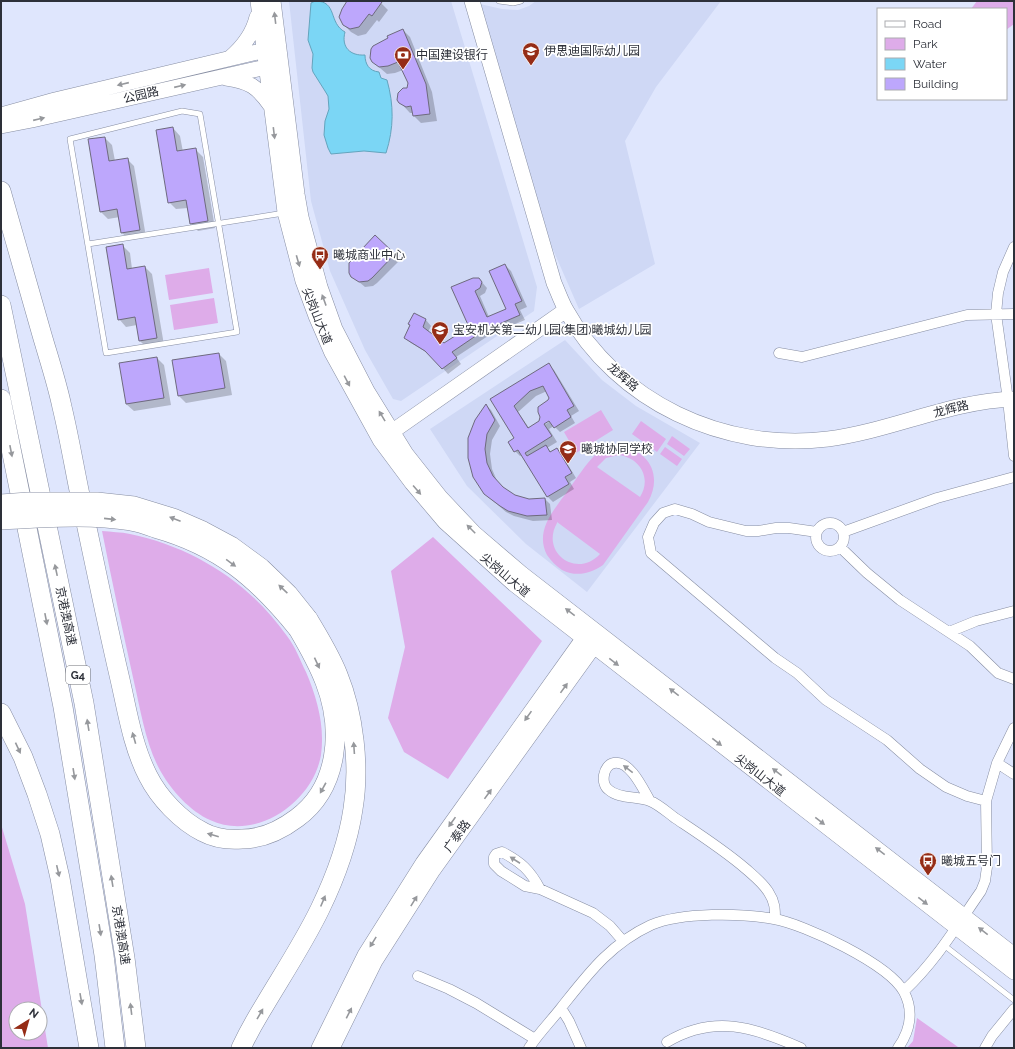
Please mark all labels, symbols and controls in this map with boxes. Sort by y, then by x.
legend [877,8,1007,100]
one-way arrow [272,12,278,24]
text: Road [913,17,942,31]
text: Park [913,37,938,51]
school or university icon: 伊思迪国际幼儿园 [521,41,541,66]
place label: 伊思迪国际幼儿园 [544,44,640,58]
bank icon: 中国建设银行 [393,45,413,70]
place label: 中国建设银行 [416,48,488,62]
text: Water [913,57,947,71]
text: Building [913,77,959,91]
one-way arrow [116,81,128,87]
one-way arrow [173,83,186,89]
street label: 公园路 [122,84,160,106]
one-way arrow [33,115,45,121]
one-way arrow [271,127,278,139]
bus stop icon: 曦城商业中心 [310,245,330,270]
place label: 曦城商业中心 [333,248,405,262]
one-way arrow [295,255,301,267]
street label: 尖岗山大道 [299,286,335,346]
one-way arrow [321,293,327,305]
school or university icon: 宝安机关第二幼儿园(集团)曦城幼儿园 [430,320,450,345]
place label: 宝安机关第二幼儿园(集团)曦城幼儿园 [453,323,651,337]
street label: 龙辉路 [605,360,641,394]
one-way arrow [343,375,350,387]
street label: 龙辉路 [932,398,970,420]
one-way arrow [379,410,386,422]
school or university icon: 曦城协同学校 [558,439,578,464]
place label: 曦城协同学校 [581,442,653,456]
one-way arrow [9,444,15,457]
one-way arrow [413,484,422,495]
one-way arrow [169,515,181,521]
one-way arrow [104,516,116,522]
one-way arrow [466,524,476,534]
street label: 尖岗山大道 [478,550,532,600]
one-way arrow [225,559,236,567]
one-way arrow [53,564,59,576]
street label: 京港澳高速 [53,585,79,647]
one-way arrow [278,585,288,594]
one-way arrow [565,608,576,616]
one-way arrow [43,613,49,625]
one-way arrow [314,658,320,669]
one-way arrow [609,658,619,666]
road number: G4 [66,666,90,684]
one-way arrow [559,683,567,693]
one-way arrow [669,688,680,697]
one-way arrow [524,711,532,721]
one-way arrow [85,719,91,731]
one-way arrow [131,732,137,744]
one-way arrow [711,737,722,746]
one-way arrow [15,742,21,753]
one-way arrow [351,742,358,754]
street label: 尖岗山大道 [732,751,788,799]
one-way arrow [622,765,633,773]
one-way arrow [71,768,77,781]
one-way arrow [772,768,783,776]
one-way arrow [319,782,326,794]
one-way arrow [484,788,492,799]
one-way arrow [448,816,456,827]
street label: 广泰路 [441,817,473,855]
one-way arrow [814,817,825,825]
one-way arrow [206,832,219,838]
one-way arrow [875,847,886,855]
bus stop icon: 曦城五号门 [918,851,938,876]
place label: 曦城五号门 [941,854,1001,868]
one-way arrow [510,856,521,864]
one-way arrow [56,865,62,877]
one-way arrow [109,875,115,887]
one-way arrow [321,894,327,906]
one-way arrow [410,895,417,906]
one-way arrow [917,896,928,905]
street label: 京港澳高速 [109,904,133,966]
one-way arrow [97,924,103,937]
one-way arrow [978,926,989,935]
one-way arrow [369,937,377,947]
one-way arrow [78,993,84,1005]
north arrow [8,1001,48,1041]
one-way arrow [128,1003,134,1015]
text: N [26,1006,41,1021]
one-way arrow [346,1007,352,1019]
one-way arrow [256,1008,263,1020]

